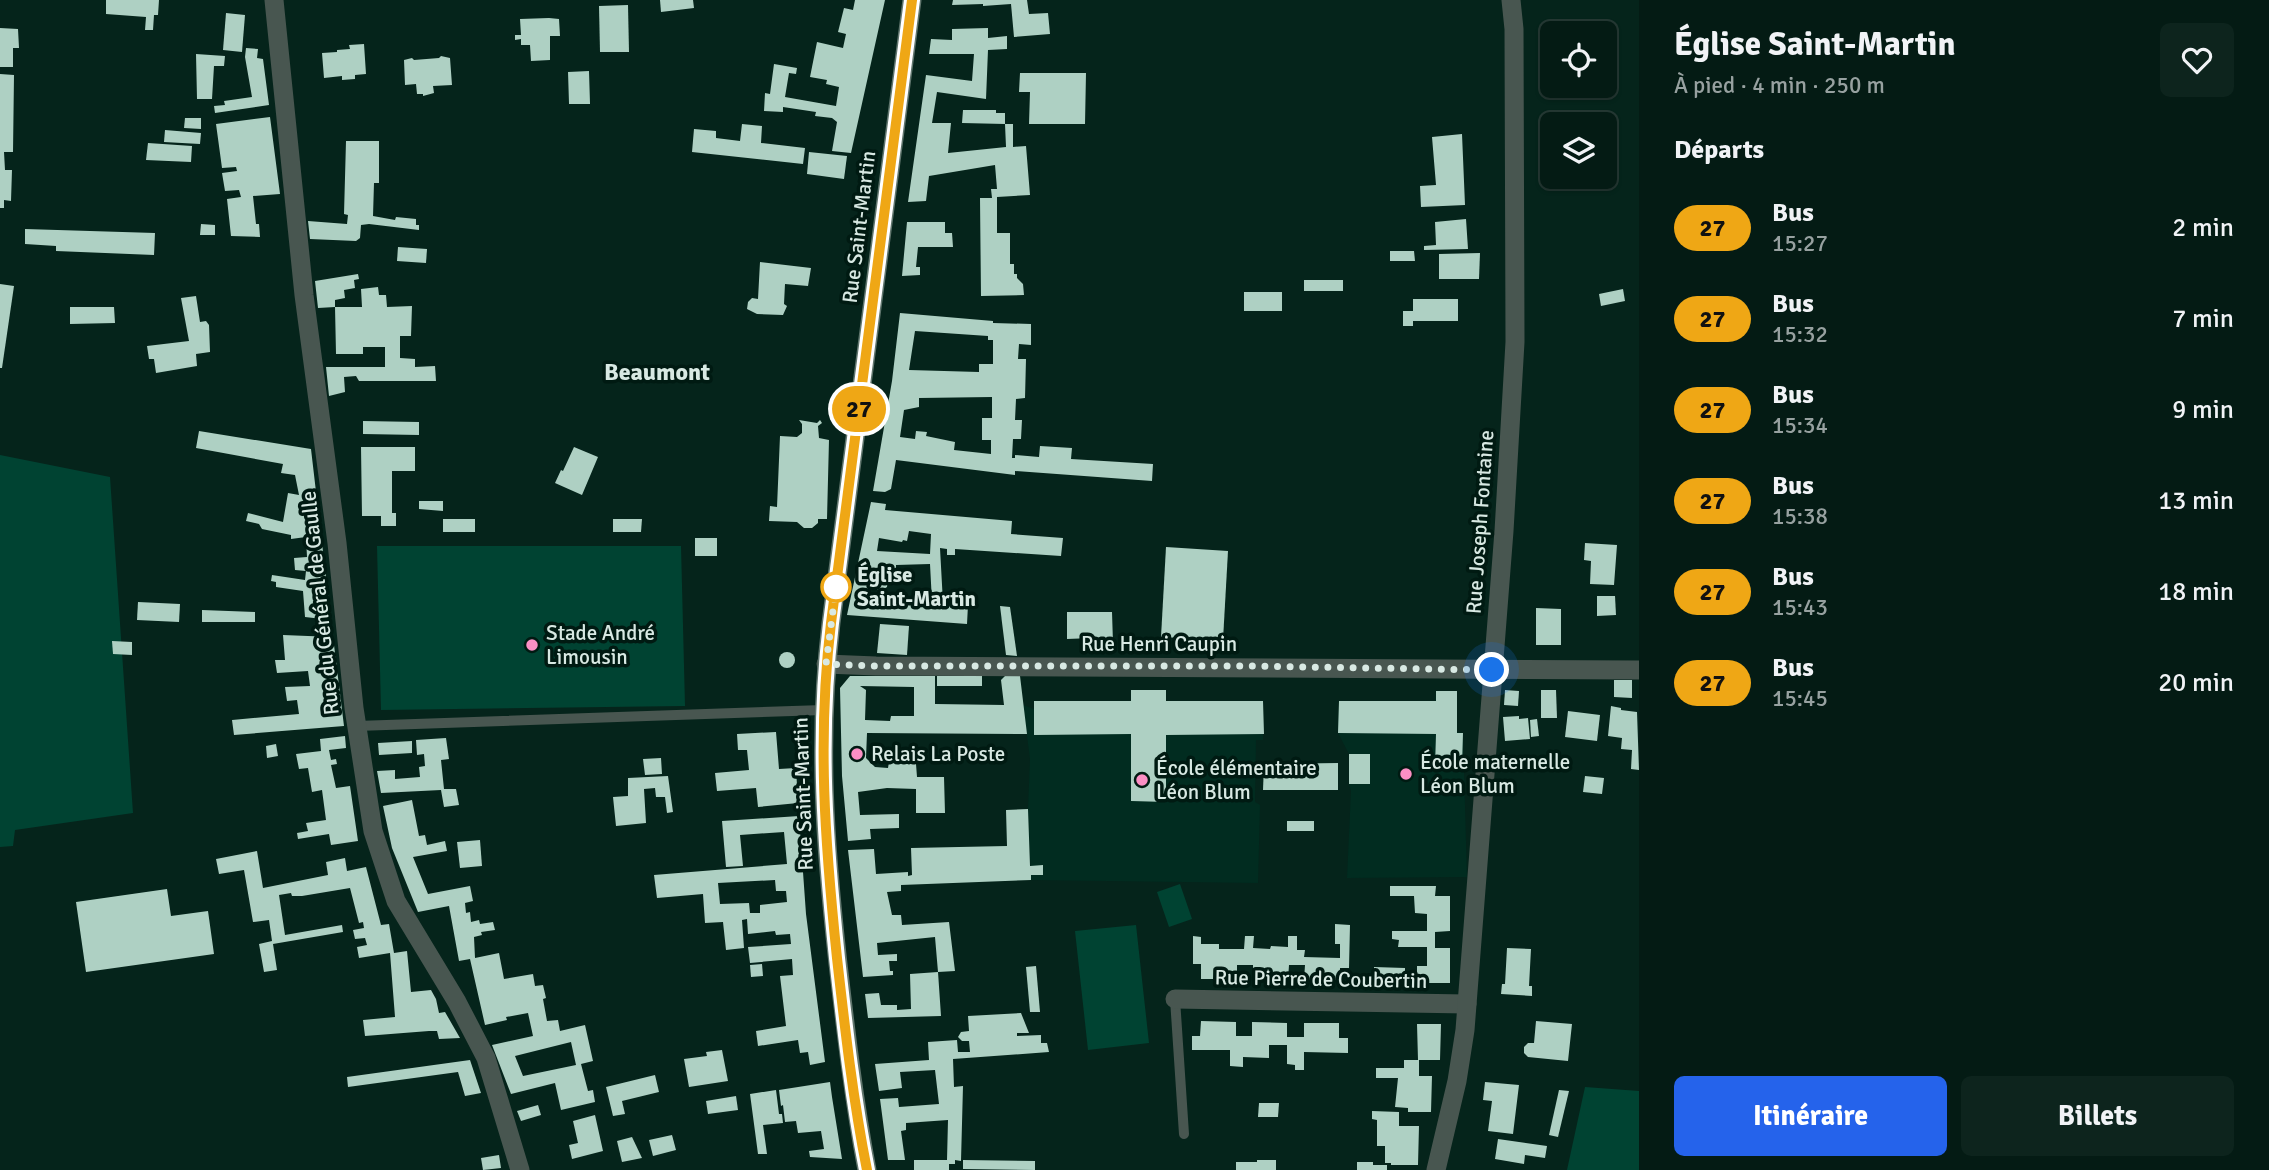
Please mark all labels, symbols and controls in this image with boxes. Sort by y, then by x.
map controls [1540,21,1617,189]
button: locate [1540,21,1617,98]
button: heart [2160,23,2234,97]
text: Église Saint-Martin [1674,24,1955,65]
text: À pied · 4 min · 250 m [1674,71,1885,100]
button: layers [1540,112,1617,189]
text: Départs [1674,134,1764,166]
street label: Rue Saint-Martin [837,149,881,305]
text: Bus [1772,197,1814,229]
text: 2 min [2172,212,2234,244]
text: 27 [1700,213,1725,243]
text: 15:27 [1772,229,1828,258]
text: Bus [1772,288,1814,320]
text: 7 min [2172,303,2234,335]
text: 27 [1700,304,1725,334]
text: 15:32 [1772,320,1828,349]
district label: Beaumont [604,357,710,387]
text: Bus [1772,379,1814,411]
line badge: 27 [828,386,890,432]
text: 27 [846,394,872,424]
text: 9 min [2172,394,2234,426]
text: 27 [1700,395,1725,425]
text: 15:34 [1772,411,1828,440]
street label: Rue Joseph Fontaine [1461,429,1499,615]
text: Bus [1772,470,1814,502]
text: 13 min [2158,485,2234,517]
text: 27 [1700,486,1725,516]
street label: Rue du Général de Gaulle [295,490,345,716]
text: 15:38 [1772,502,1828,531]
place label: Église Saint-Martin [857,561,976,612]
text: Bus [1772,561,1814,593]
marker: Église Saint-Martin [821,572,851,602]
text: 18 min [2158,576,2234,608]
text: 27 [1700,577,1725,607]
text: 15:43 [1772,593,1828,622]
place label: Stade André Limousin [546,620,655,670]
street label: Rue Henri Caupin [1081,631,1237,657]
marker: Stade André Limousin [524,637,540,653]
your location [1474,652,1509,687]
text: Bus [1772,652,1814,684]
text: 20 min [2158,667,2234,699]
text: 27 [1700,668,1725,698]
text: 15:45 [1772,684,1828,713]
street label: Rue Saint-Martin [787,717,819,871]
place label: Relais La Poste [871,741,1005,767]
marker: Relais La Poste [849,746,865,762]
place label: École maternelle Léon Blum [1420,749,1570,799]
place label: École élémentaire Léon Blum [1156,755,1317,805]
marker: École maternelle Léon Blum [1398,766,1414,782]
marker: École élémentaire Léon Blum [1134,772,1150,788]
street label: Rue Pierre de Coubertin [1214,964,1428,994]
button: Itinéraire [1674,1076,1947,1156]
button: Billets [1961,1076,2234,1156]

